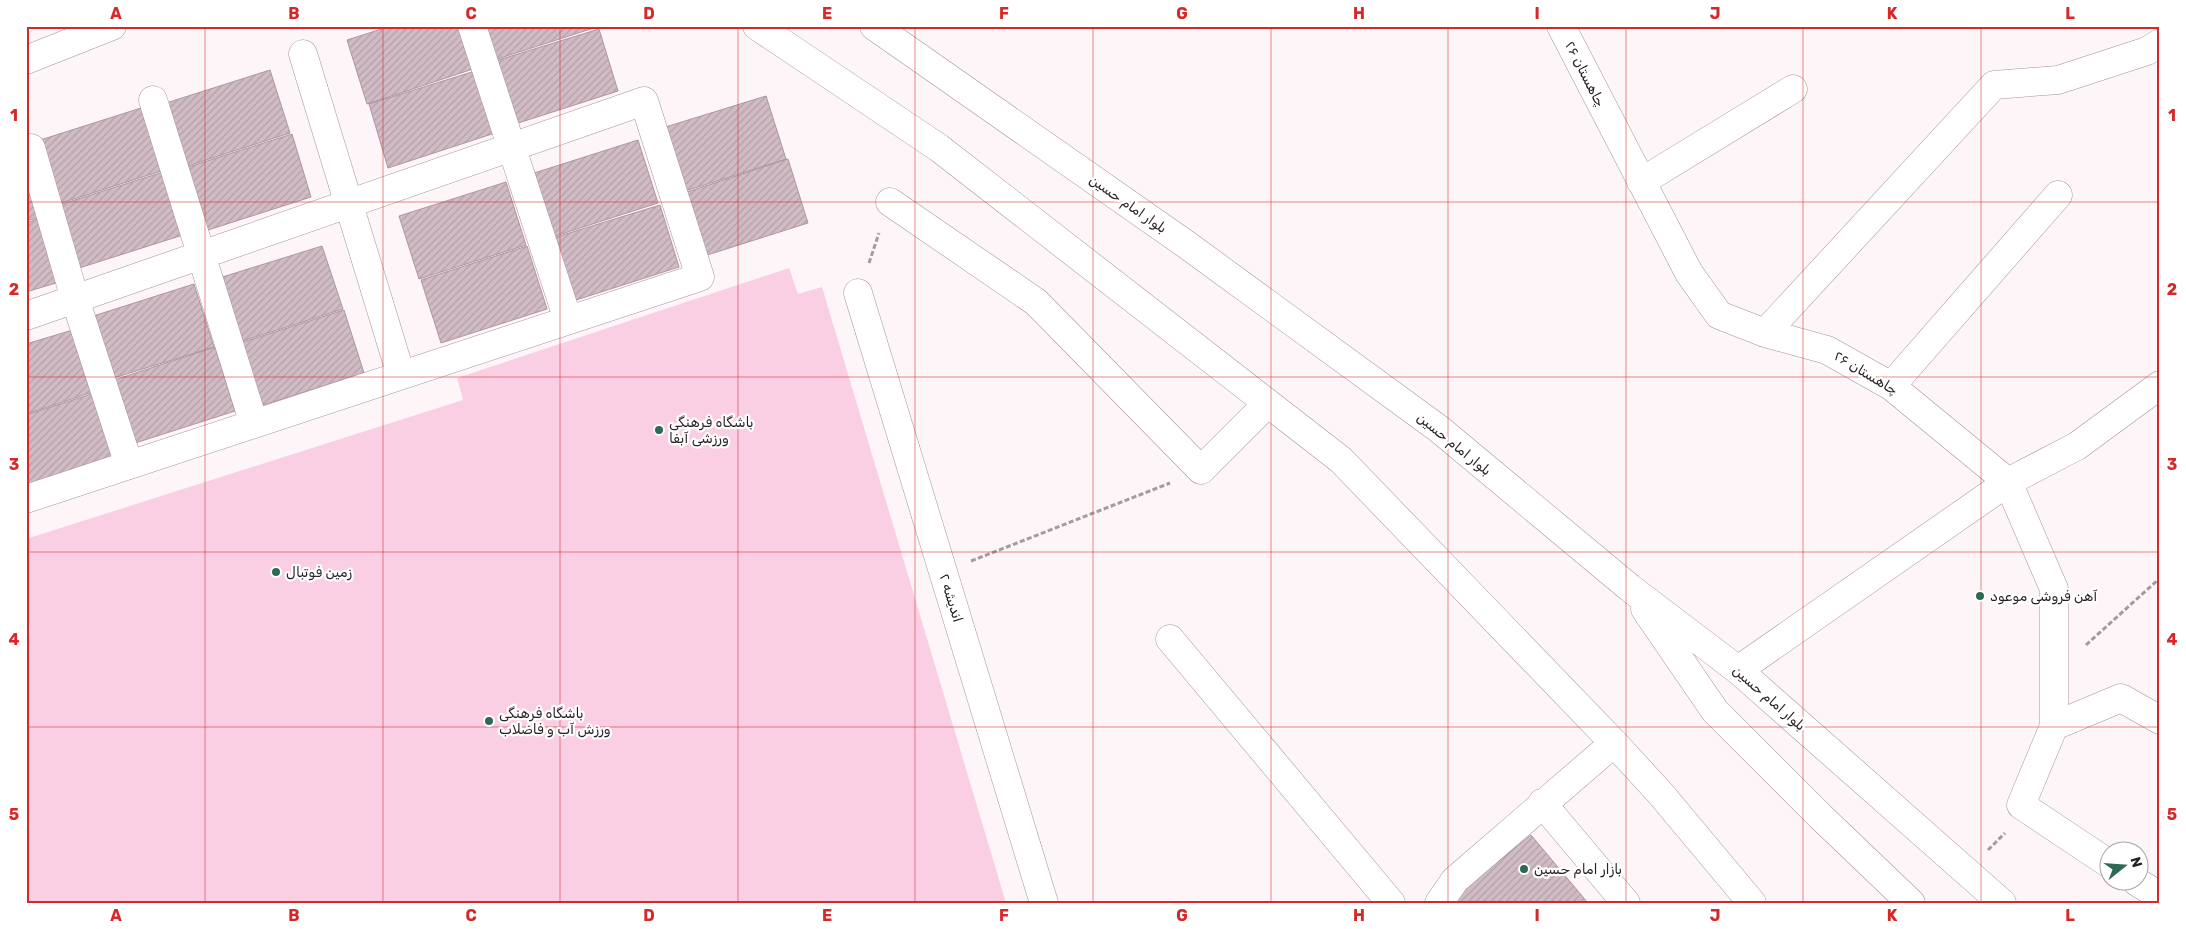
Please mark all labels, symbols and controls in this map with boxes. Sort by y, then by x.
text: A [110,4,122,23]
text: B [288,4,300,23]
text: C [465,4,477,23]
text: D [643,4,655,23]
text: E [822,4,832,23]
text: F [999,4,1009,23]
text: G [1176,4,1188,23]
text: H [1353,4,1365,23]
text: I [1534,4,1540,23]
text: J [1710,4,1720,23]
text: K [1887,4,1898,23]
text: L [2065,4,2075,23]
street label: چاهستان ۲۶ [1561,38,1609,110]
text: 1 [10,106,18,125]
text: 1 [2168,106,2176,125]
street label: بلوار امام حسین [1085,171,1170,238]
text: 2 [9,280,19,299]
text: 2 [2167,280,2177,299]
street label: چاهستان ۲۶ [1831,347,1901,399]
street label: بلوار امام حسین [1413,409,1495,480]
place label: باشگاه فرهنگی ورزشی آبفا [669,414,753,447]
marker: باشگاه فرهنگی ورزشی آبفا [653,424,665,436]
text: 3 [9,455,19,474]
text: 3 [2167,455,2177,474]
place label: زمین فوتبال [286,564,352,581]
marker: زمین فوتبال [270,566,282,578]
street label: اندیشه ۲ [936,572,966,624]
place label: آهن فروشی موعود [1990,588,2097,605]
marker: آهن فروشی موعود [1974,590,1986,602]
text: 4 [9,630,20,649]
text: 4 [2167,630,2178,649]
street label: بلوار امام حسین [1729,662,1809,735]
place label: باشگاه فرهنگی ورزش آب و فاضلاب [499,705,611,738]
marker: باشگاه فرهنگی ورزش آب و فاضلاب [483,715,495,727]
text: 5 [9,805,19,824]
text: 5 [2167,805,2177,824]
north arrow [2098,842,2148,892]
text: N [2126,855,2146,870]
place label: بازار امام حسین [1534,861,1622,879]
marker: بازار امام حسین [1518,863,1530,875]
text: A [110,906,122,925]
text: B [288,906,300,925]
text: C [465,906,477,925]
text: D [643,906,655,925]
text: E [822,906,832,925]
text: F [999,906,1009,925]
text: G [1176,906,1188,925]
text: H [1353,906,1365,925]
text: I [1534,906,1540,925]
text: J [1710,906,1720,925]
text: K [1887,906,1898,925]
text: L [2065,906,2075,925]

